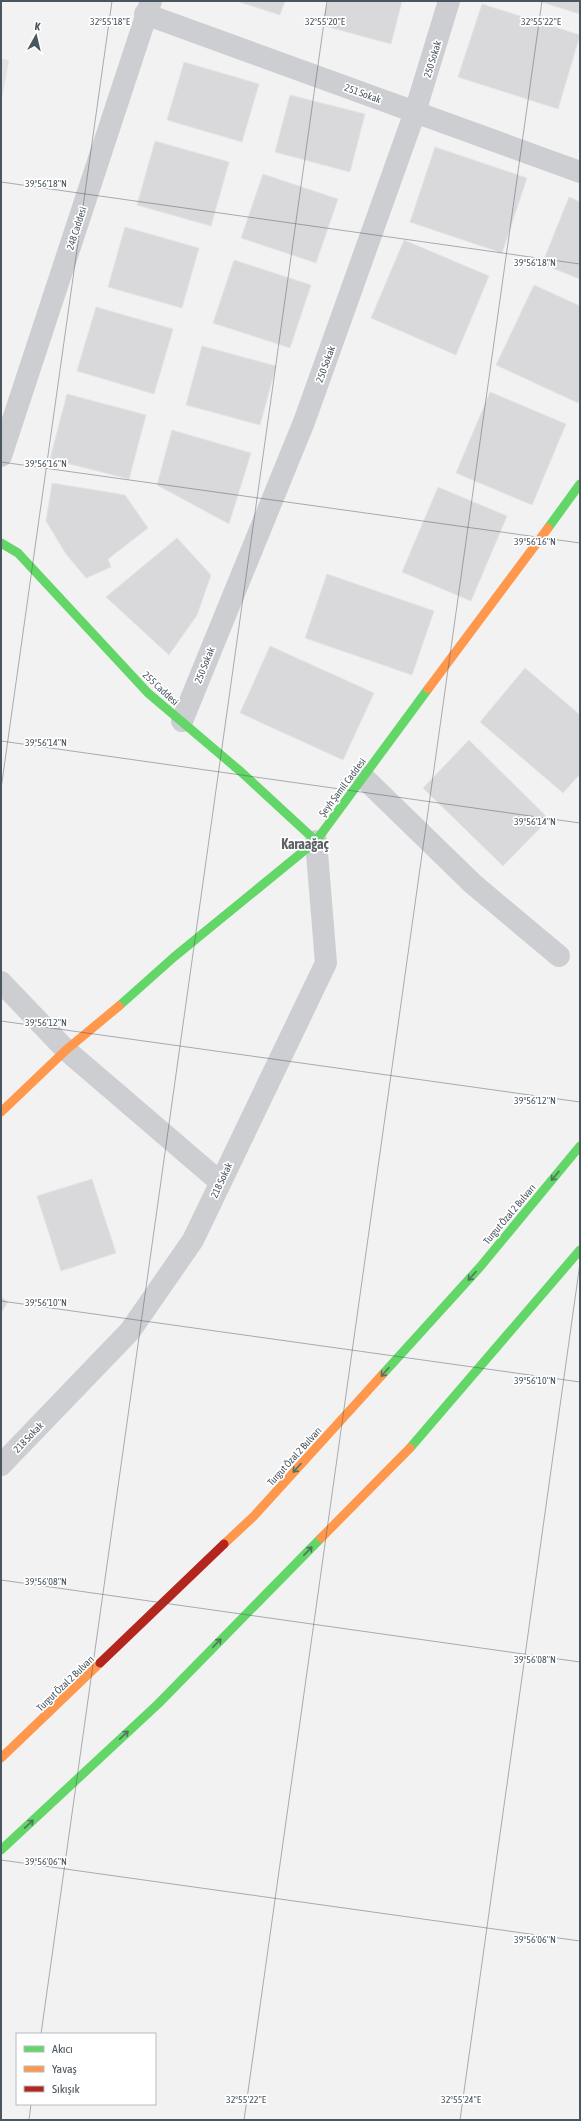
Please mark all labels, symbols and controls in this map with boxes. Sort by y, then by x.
north arrow [16,16,56,56]
text: 32°55'18"E [90,16,131,27]
text: 32°55'20"E [305,16,346,27]
text: 32°55'22"E [521,16,562,27]
text: K [34,20,41,32]
street label: 250 Sokak [422,39,443,79]
street label: 251 Sokak [343,82,383,105]
text: 39°56'18"N [25,178,67,189]
street label: 248 Caddesi [64,205,89,251]
text: 39°56'18"N [514,257,556,268]
street label: 250 Sokak [314,344,337,384]
text: 39°56'16"N [25,458,67,469]
text: 39°56'16"N [514,536,556,547]
street label: 250 Sokak [192,645,217,685]
street label: 255 Caddesi [141,669,181,708]
text: 39°56'14"N [25,737,67,748]
street label: Şeyh Şamil Caddesi [317,756,368,819]
text: 39°56'14"N [514,816,556,827]
district label: Karaağaç [281,836,330,852]
text: 39°56'12"N [25,1017,67,1028]
text: 39°56'12"N [514,1095,556,1106]
street label: 218 Sokak [208,1160,235,1200]
one-way arrow [551,1170,560,1181]
street label: Turgut Özal 2 Bulvarı [481,1182,538,1247]
one-way arrow [467,1271,477,1281]
text: 39°56'10"N [25,1297,67,1308]
one-way arrow [380,1367,389,1377]
text: 39°56'10"N [514,1375,556,1386]
street label: 218 Sokak [11,1419,46,1455]
street label: Turgut Özal 2 Bulvarı [265,1425,324,1488]
one-way arrow [293,1463,302,1474]
one-way arrow [303,1546,313,1556]
text: 39°56'08"N [25,1576,67,1587]
one-way arrow [212,1638,222,1648]
street label: Turgut Özal 2 Bulvarı [35,1653,96,1713]
text: 39°56'08"N [514,1654,556,1665]
one-way arrow [119,1730,129,1740]
one-way arrow [24,1819,35,1828]
text: 39°56'06"N [25,1856,67,1867]
text: 39°56'06"N [514,1934,556,1945]
legend [16,2033,156,2105]
text: Akıcı [52,2042,73,2056]
text: Yavaş [52,2062,77,2076]
text: Sıkışık [52,2082,80,2096]
text: 32°55'22"E [226,2094,267,2105]
text: 32°55'24"E [441,2094,482,2105]

